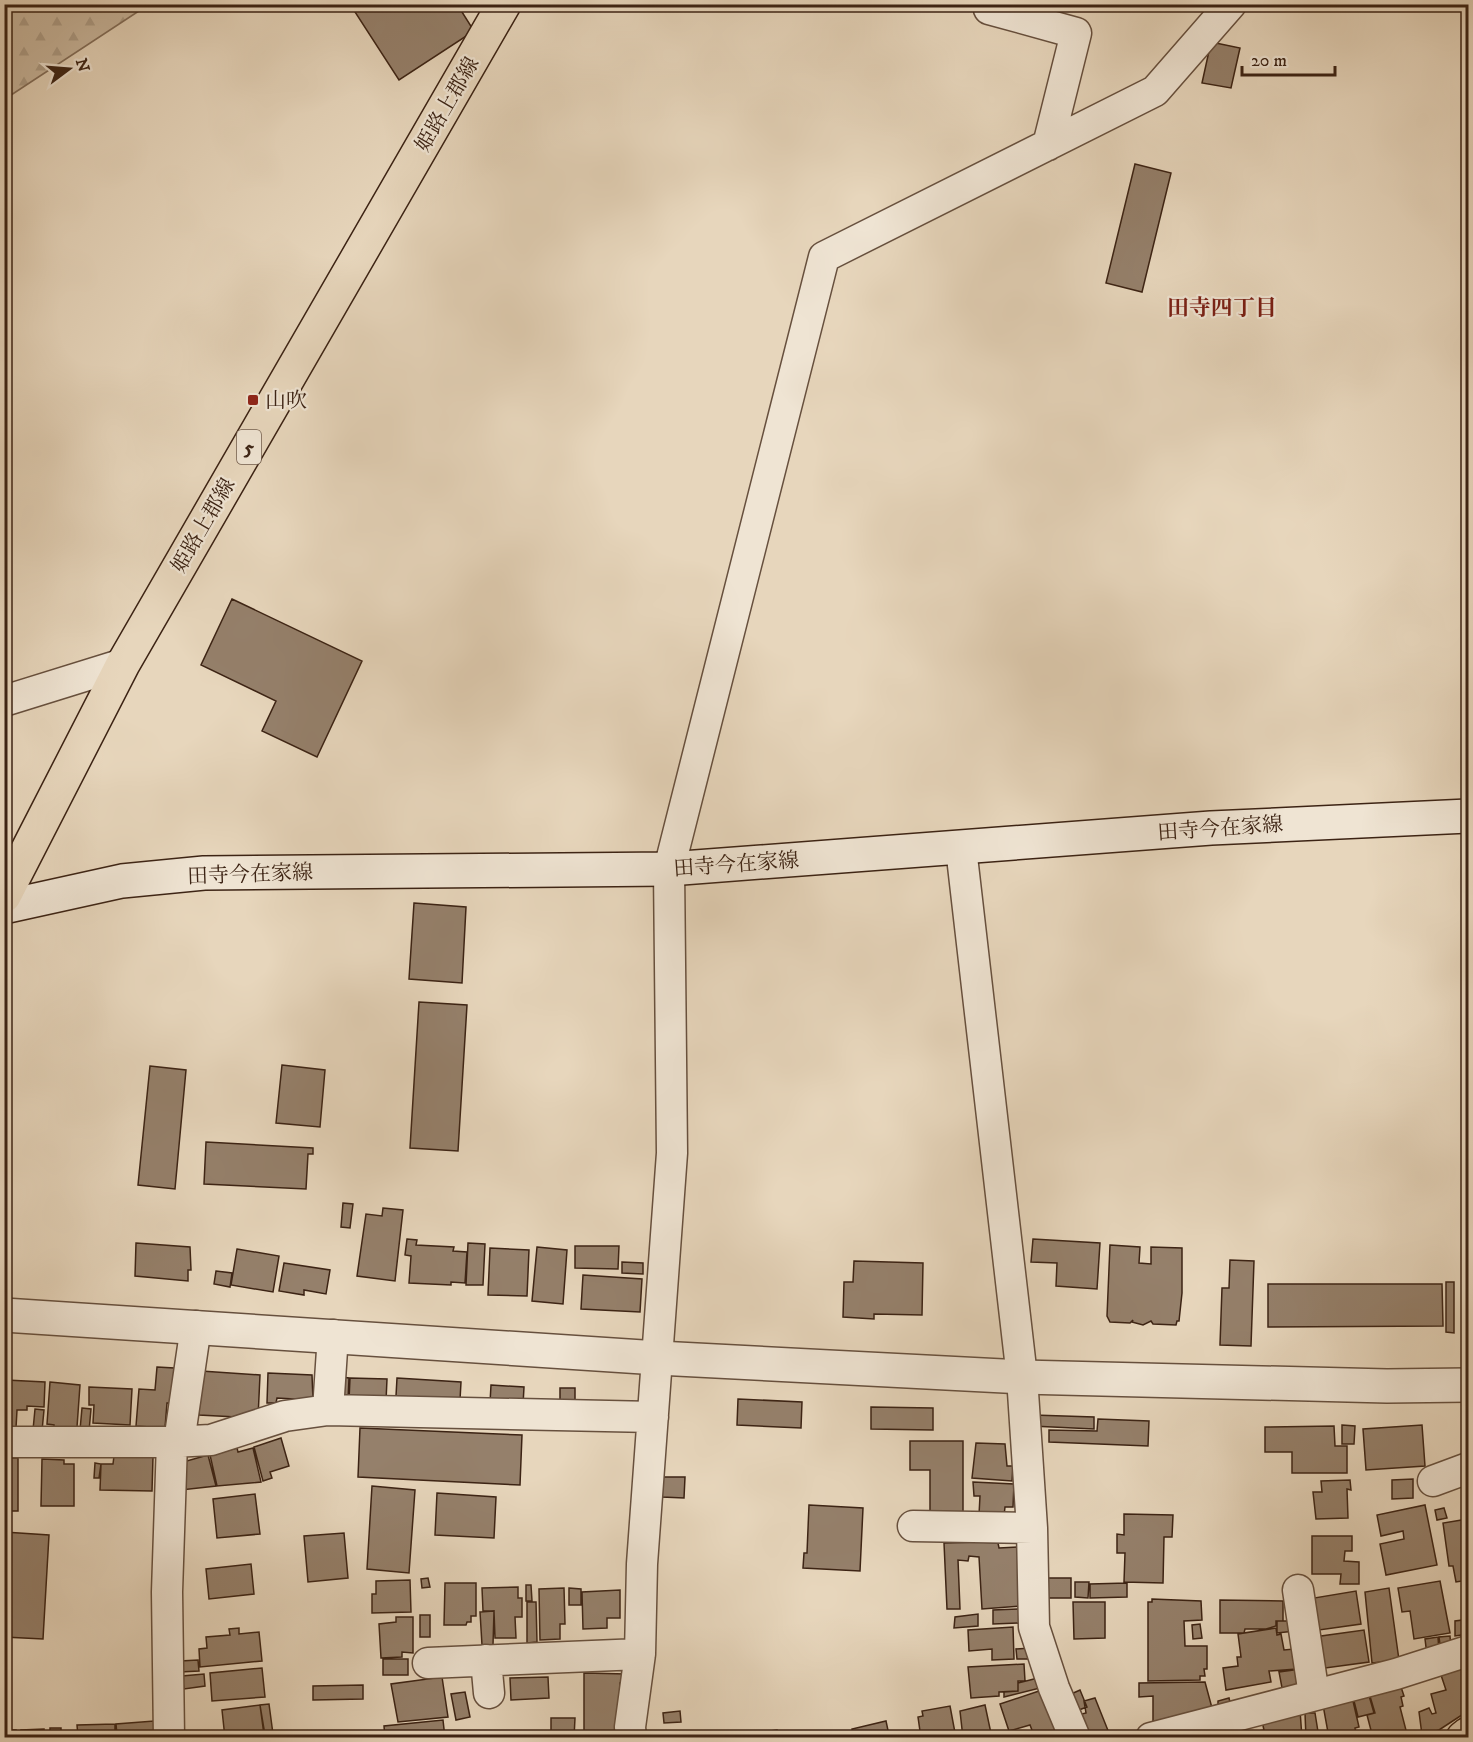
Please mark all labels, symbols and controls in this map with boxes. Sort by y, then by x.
north arrow [39,39,99,99]
scale bar [1242,39,1335,77]
text: 20 m [1251,50,1287,72]
street label: 姫路上郡線 [410,53,485,156]
text: N [71,56,94,74]
district label: 田寺四丁目 [1167,295,1277,322]
place label: 山吹 [265,388,307,414]
marker: 山吹 [246,393,260,407]
road number: 5 [237,430,261,464]
street label: 姫路上郡線 [166,474,241,577]
street label: 田寺今在家線 [1156,812,1284,846]
street label: 田寺今在家線 [672,848,800,882]
street label: 田寺今在家線 [187,860,313,890]

